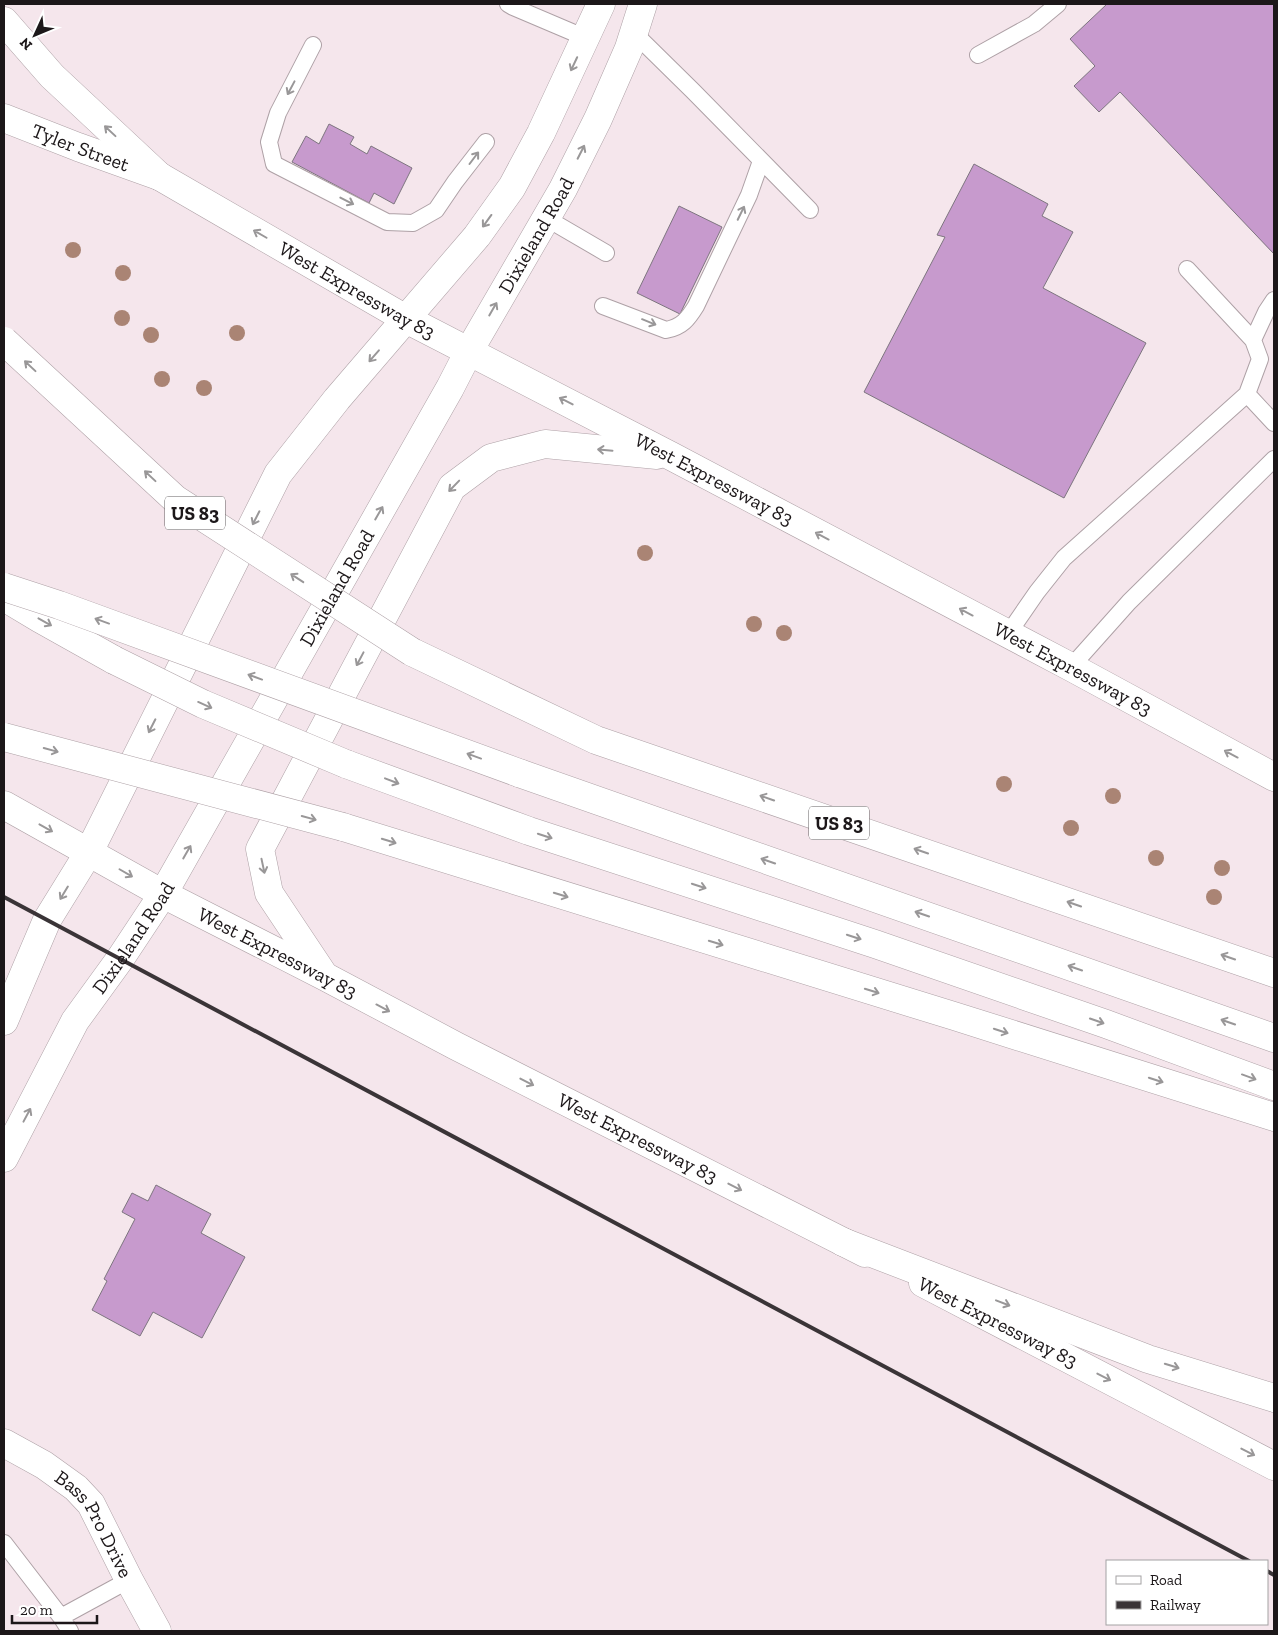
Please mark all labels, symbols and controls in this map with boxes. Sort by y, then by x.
north arrow [10,10,60,60]
text: N [16,34,36,53]
one-way arrow [568,56,578,71]
one-way arrow [286,80,295,95]
street label: Tyler Street [28,118,133,177]
one-way arrow [104,125,117,137]
one-way arrow [577,145,586,160]
one-way arrow [468,151,479,164]
street label: Dixieland Road [493,173,579,298]
one-way arrow [339,196,354,206]
one-way arrow [737,206,746,221]
one-way arrow [482,214,492,228]
one-way arrow [253,229,268,239]
street label: West Expressway 83 [275,236,439,344]
one-way arrow [489,303,499,317]
one-way arrow [641,318,656,328]
one-way arrow [369,349,380,362]
one-way arrow [24,360,36,372]
one-way arrow [558,396,573,406]
street label: West Expressway 83 [631,427,797,530]
one-way arrow [597,445,613,454]
one-way arrow [143,470,156,482]
one-way arrow [448,480,460,492]
road number: US 83 [165,496,225,530]
one-way arrow [375,506,385,520]
one-way arrow [251,510,260,525]
street label: Dixieland Road [294,525,379,650]
one-way arrow [815,531,830,540]
one-way arrow [291,573,305,583]
one-way arrow [958,607,973,617]
one-way arrow [95,616,111,625]
one-way arrow [38,617,53,627]
street label: West Expressway 83 [990,617,1156,721]
one-way arrow [355,651,364,666]
one-way arrow [248,672,263,681]
one-way arrow [197,700,212,710]
one-way arrow [147,718,156,733]
one-way arrow [42,746,58,755]
one-way arrow [1224,749,1239,759]
one-way arrow [466,751,482,760]
one-way arrow [384,777,399,787]
one-way arrow [759,793,775,803]
road number: US 83 [809,806,869,840]
one-way arrow [301,814,317,824]
one-way arrow [39,824,53,834]
one-way arrow [537,832,552,841]
one-way arrow [381,837,397,847]
one-way arrow [183,845,193,860]
one-way arrow [914,846,929,855]
one-way arrow [761,855,777,865]
one-way arrow [259,858,268,874]
one-way arrow [119,868,134,878]
street label: Dixieland Road [87,877,179,998]
one-way arrow [691,882,707,892]
one-way arrow [58,886,68,900]
one-way arrow [553,890,569,900]
one-way arrow [1067,899,1083,908]
street label: West Expressway 83 [194,902,361,1003]
one-way arrow [914,909,930,919]
one-way arrow [845,933,861,942]
one-way arrow [708,938,724,948]
one-way arrow [1221,952,1236,961]
one-way arrow [1068,963,1083,972]
one-way arrow [863,986,879,996]
one-way arrow [375,1003,390,1013]
one-way arrow [1089,1017,1104,1026]
one-way arrow [1221,1017,1237,1026]
one-way arrow [993,1026,1009,1036]
one-way arrow [1241,1073,1257,1082]
one-way arrow [1147,1076,1163,1085]
one-way arrow [519,1078,534,1087]
street label: West Expressway 83 [554,1088,722,1188]
one-way arrow [23,1108,32,1123]
one-way arrow [727,1183,742,1192]
street label: West Expressway 83 [914,1271,1082,1373]
one-way arrow [995,1299,1010,1308]
one-way arrow [1163,1362,1179,1372]
one-way arrow [1096,1373,1111,1382]
one-way arrow [1240,1448,1255,1457]
street label: Bass Pro Drive [50,1465,138,1582]
legend [1106,1560,1268,1625]
text: Road [1150,1571,1183,1589]
scale bar [12,1592,98,1624]
text: Railway [1150,1596,1201,1614]
text: 20 m [20,1601,53,1619]

